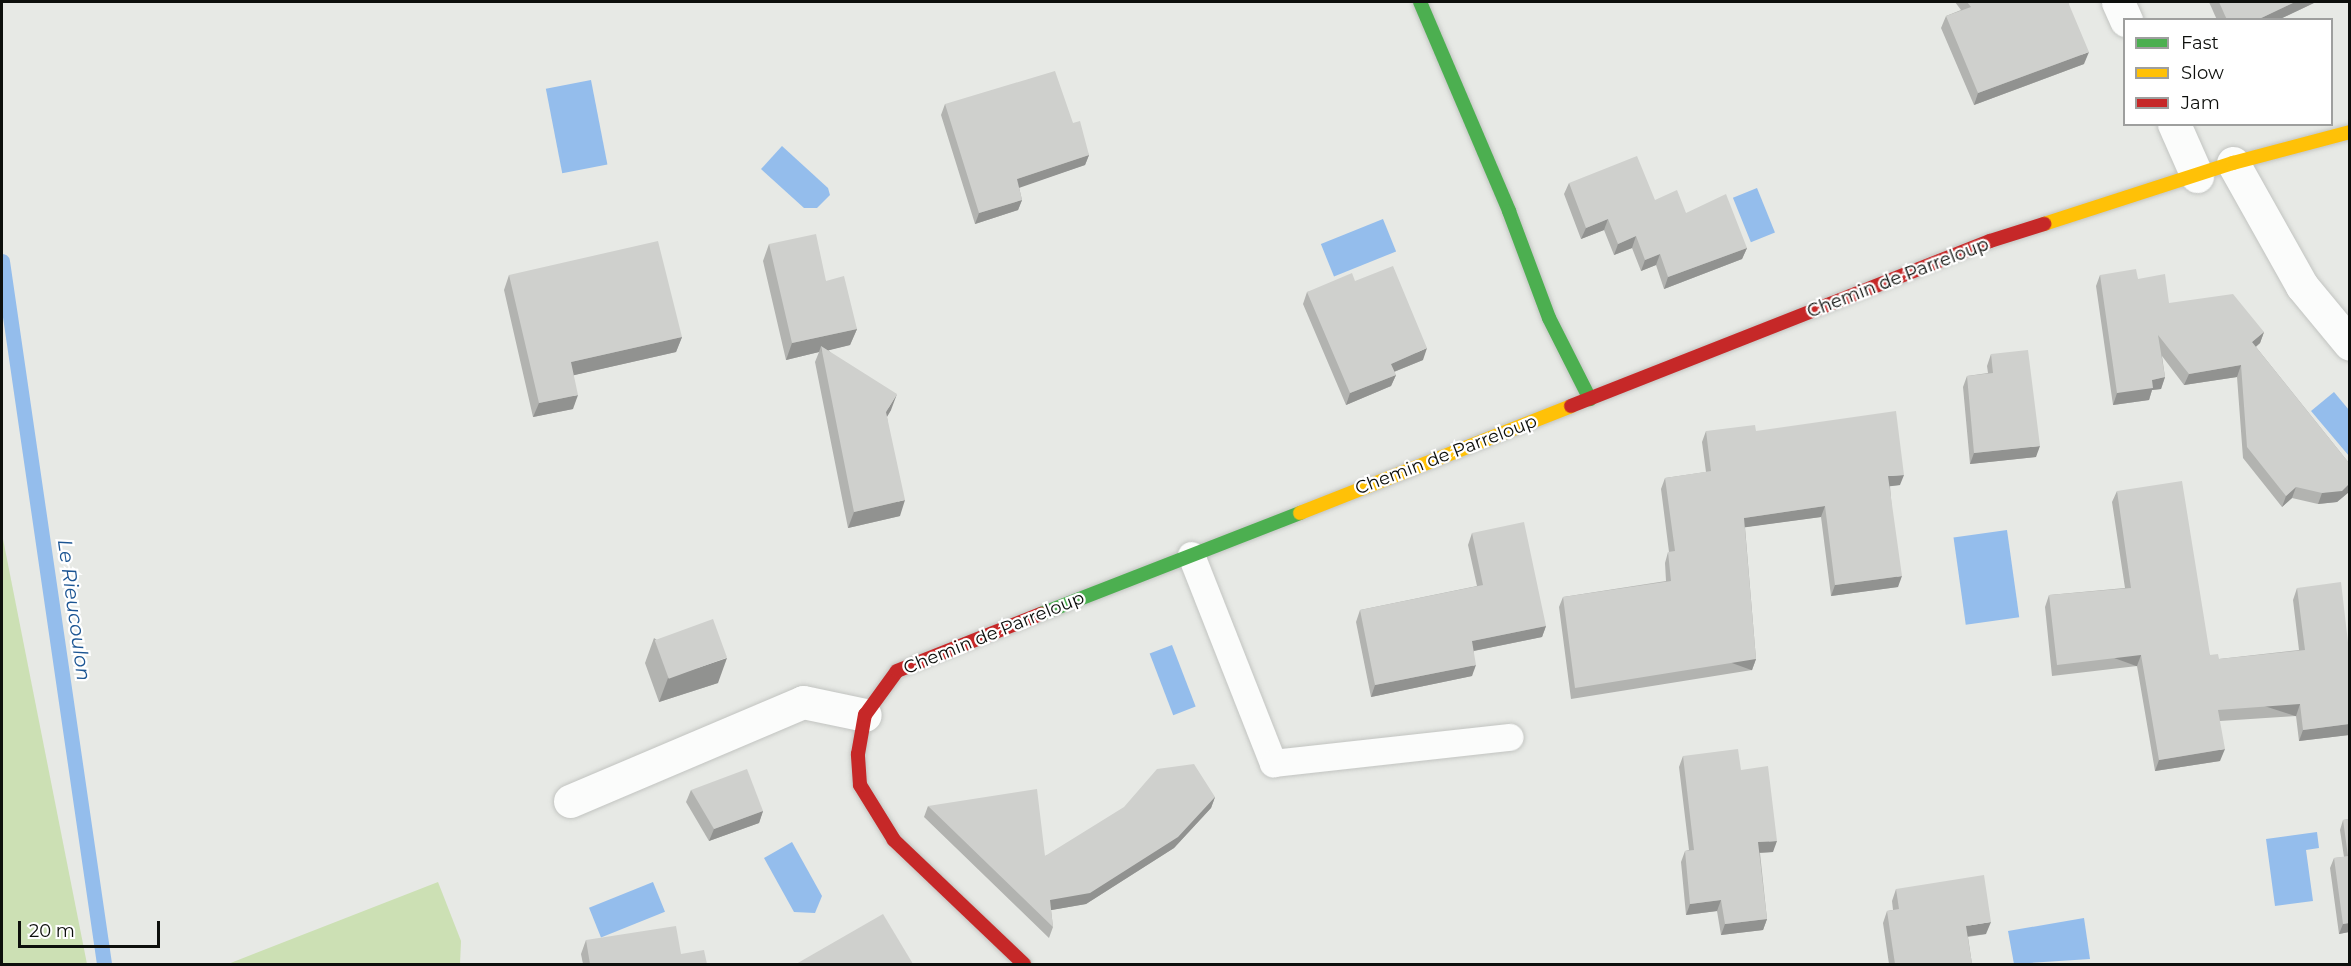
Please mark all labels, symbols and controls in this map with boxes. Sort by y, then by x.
legend [2123,18,2333,126]
text: Fast [2181,32,2219,54]
text: Slow [2181,62,2224,84]
text: Jam [2181,92,2220,114]
street label: Chemin de Parreloup [1804,233,1992,323]
street label: Chemin de Parreloup [1352,410,1540,500]
water label: Le Rieucoulon [52,538,96,682]
street label: Chemin de Parreloup [900,587,1088,679]
scale bar [21,909,164,947]
text: 20 m [29,920,75,942]

